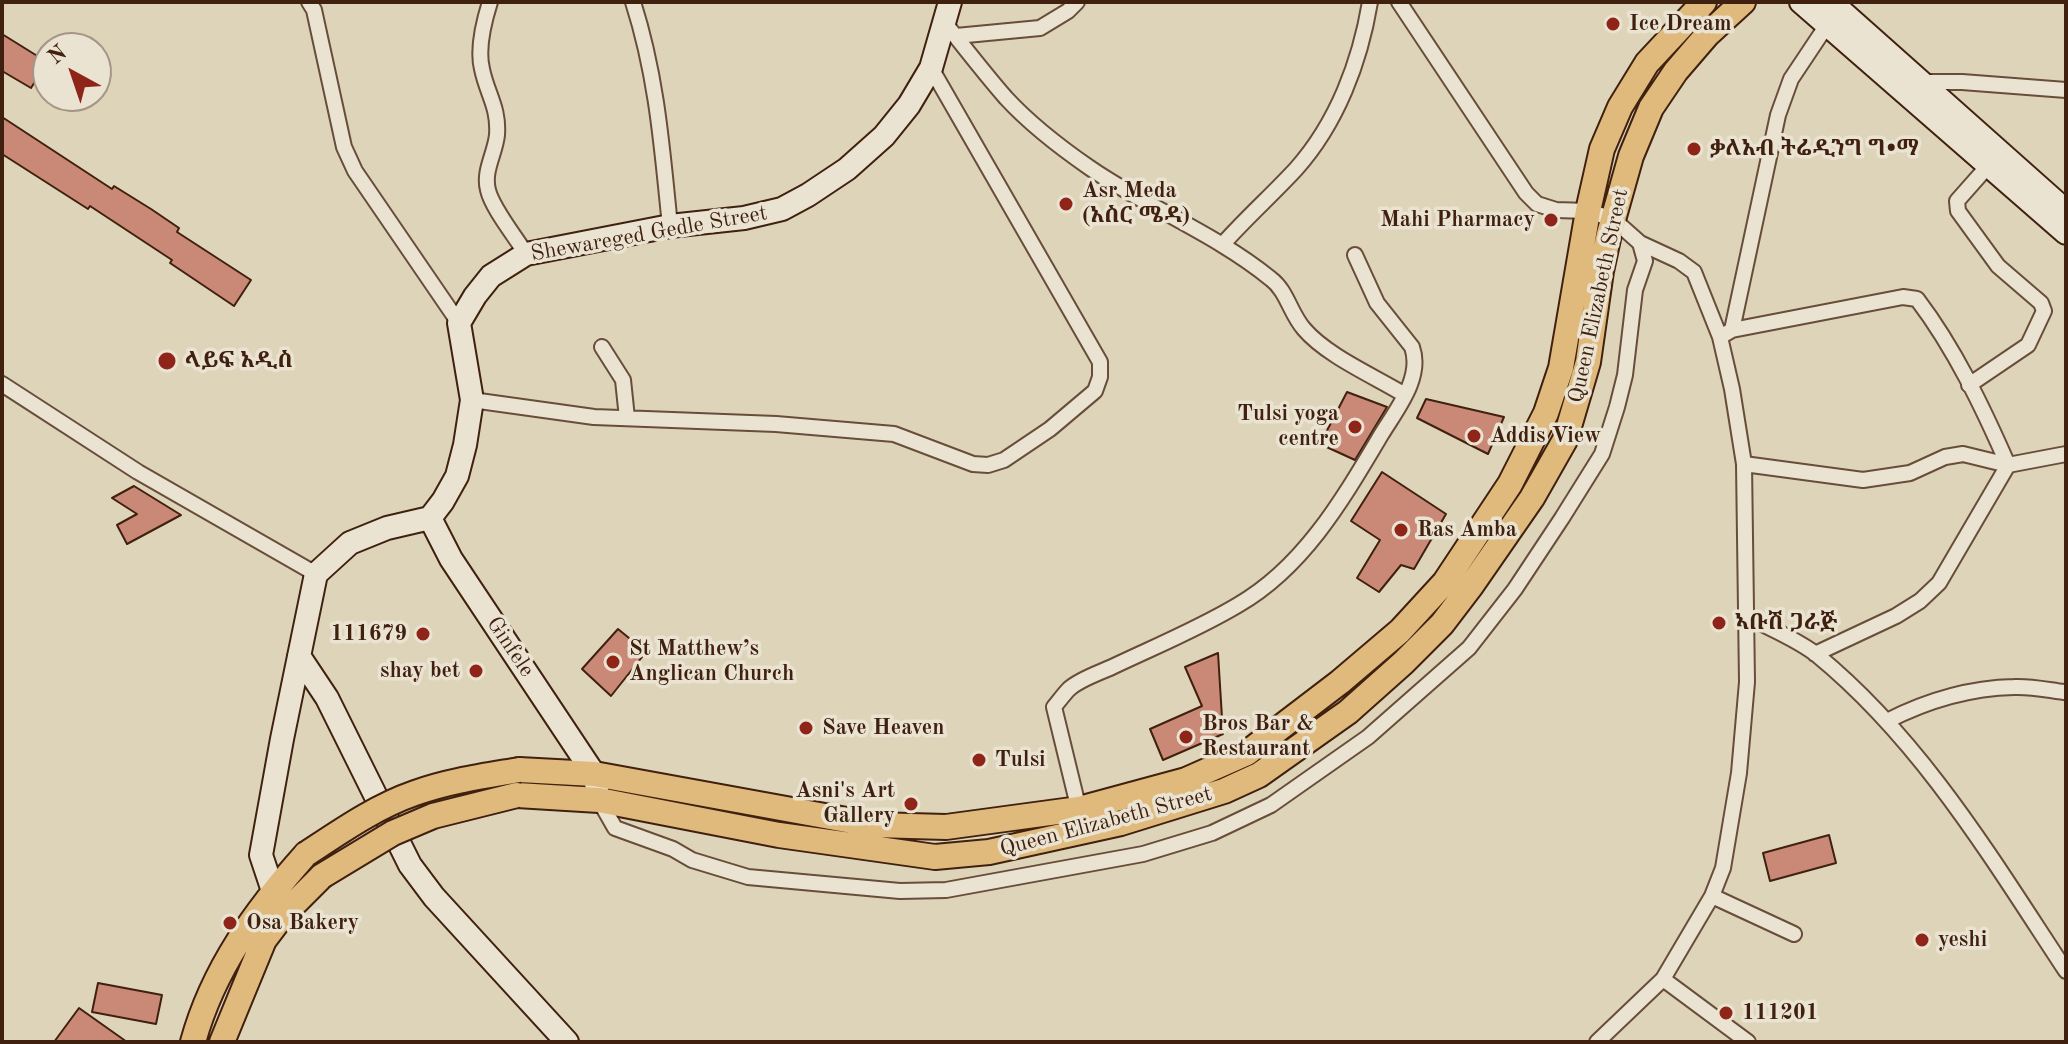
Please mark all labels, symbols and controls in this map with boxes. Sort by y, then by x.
place label: Ice Dream [1629,11,1732,37]
marker: Ice Dream [1604,15,1622,33]
north arrow [32,32,112,112]
text: N [44,41,71,69]
place label: ቃለአብ ትሬዲንግ ግ•ማ [1710,136,1919,162]
marker: ቃለአብ ትሬዲንግ ግ•ማ [1685,140,1703,158]
place label: Asr Meda (አስር ሜዳ) [1082,178,1190,230]
street label: Queen Elizabeth Street [1563,186,1635,406]
marker: Asr Meda (አስር ሜዳ) [1057,195,1075,213]
street label: Shewareged Gedle Street [529,200,769,268]
place label: Mahi Pharmacy [1380,207,1535,233]
marker: Mahi Pharmacy [1542,211,1560,229]
place label: ላይፍ አዲስ [185,348,293,374]
marker: ላይፍ አዲስ [156,350,178,372]
place label: Tulsi yoga centre [1237,401,1339,452]
marker: Tulsi yoga centre [1346,418,1364,436]
place label: Addis View [1490,423,1601,449]
marker: Addis View [1465,427,1483,445]
place label: Ras Amba [1417,517,1517,543]
marker: Ras Amba [1392,521,1410,539]
place label: ኣቡሽ ጋራጅ [1735,610,1837,636]
street label: Ginfele [480,612,540,682]
marker: ኣቡሽ ጋራጅ [1710,614,1728,632]
place label: 111679 [330,621,407,647]
marker: 111679 [414,625,432,643]
place label: St Matthew’s Anglican Church [629,636,794,688]
marker: St Matthew’s Anglican Church [604,653,622,671]
place label: shay bet [380,658,460,684]
marker: shay bet [467,662,485,680]
place label: Bros Bar & Restaurant [1202,711,1314,762]
place label: Save Heaven [822,715,944,741]
marker: Save Heaven [797,719,815,737]
marker: Bros Bar & Restaurant [1177,728,1195,746]
place label: Tulsi [995,747,1046,773]
marker: Tulsi [970,751,988,769]
place label: Asni's Art Gallery [795,778,895,830]
street label: Queen Elizabeth Street [997,781,1215,863]
marker: Asni's Art Gallery [902,795,920,813]
place label: Osa Bakery [246,910,359,936]
marker: Osa Bakery [221,914,239,932]
place label: yeshi [1938,927,1987,953]
marker: yeshi [1913,931,1931,949]
place label: 111201 [1742,1000,1819,1026]
marker: 111201 [1717,1004,1735,1022]

